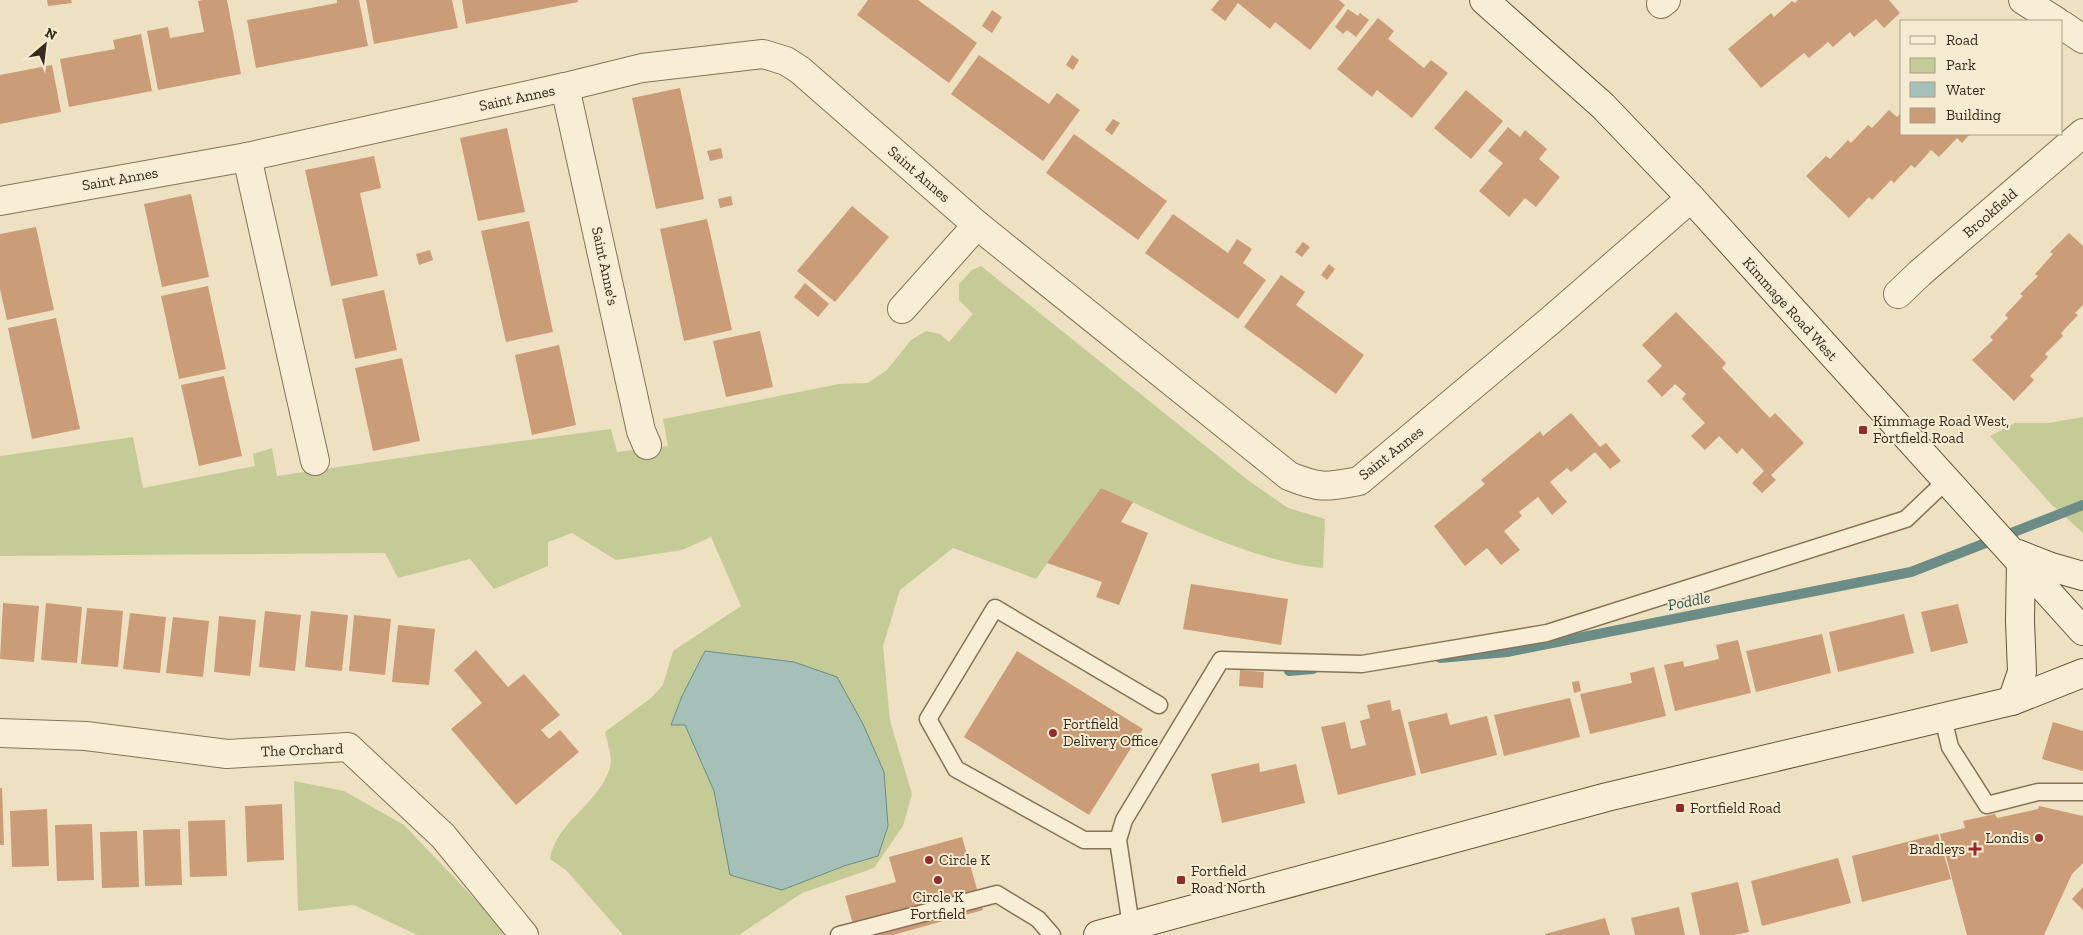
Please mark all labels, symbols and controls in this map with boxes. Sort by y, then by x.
north arrow [20,20,70,70]
legend [1900,20,2063,135]
text: N [42,24,60,44]
text: Road [1946,31,1979,49]
text: Park [1946,56,1976,74]
street label: Saint Annes [477,81,557,115]
text: Water [1946,81,1986,99]
text: Building [1946,106,2001,124]
street label: Saint Annes [884,142,954,206]
street label: Saint Annes [80,163,160,195]
street label: Brookfield [1959,184,2022,242]
street label: Saint Anne's [588,225,622,307]
street label: Kimmage Road West [1739,253,1842,365]
place label: Kimmage Road West, Fortfield Road [1873,412,2009,447]
street label: Saint Annes [1355,422,1427,484]
marker: Kimmage Road West, Fortfield Road [1857,424,1869,436]
water label: Poddle [1666,588,1712,614]
place label: Fortfield Delivery Office [1063,715,1158,750]
marker: Fortfield Delivery Office [1047,727,1059,739]
street label: The Orchard [260,740,344,760]
place label: Fortfield Road [1690,799,1782,817]
marker: Fortfield Road [1674,802,1686,814]
place label: Londis [1986,829,2029,847]
marker: Londis [2033,832,2045,844]
place label: Bradleys [1909,840,1965,858]
marker: Bradleys [1969,843,1981,855]
place label: Circle K [939,851,991,869]
marker: Circle K [923,854,935,866]
place label: Fortfield Road North [1191,862,1266,897]
marker: Circle K Fortfield [932,874,944,886]
marker: Fortfield Road North [1175,874,1187,886]
place label: Circle K Fortfield [910,888,966,923]

